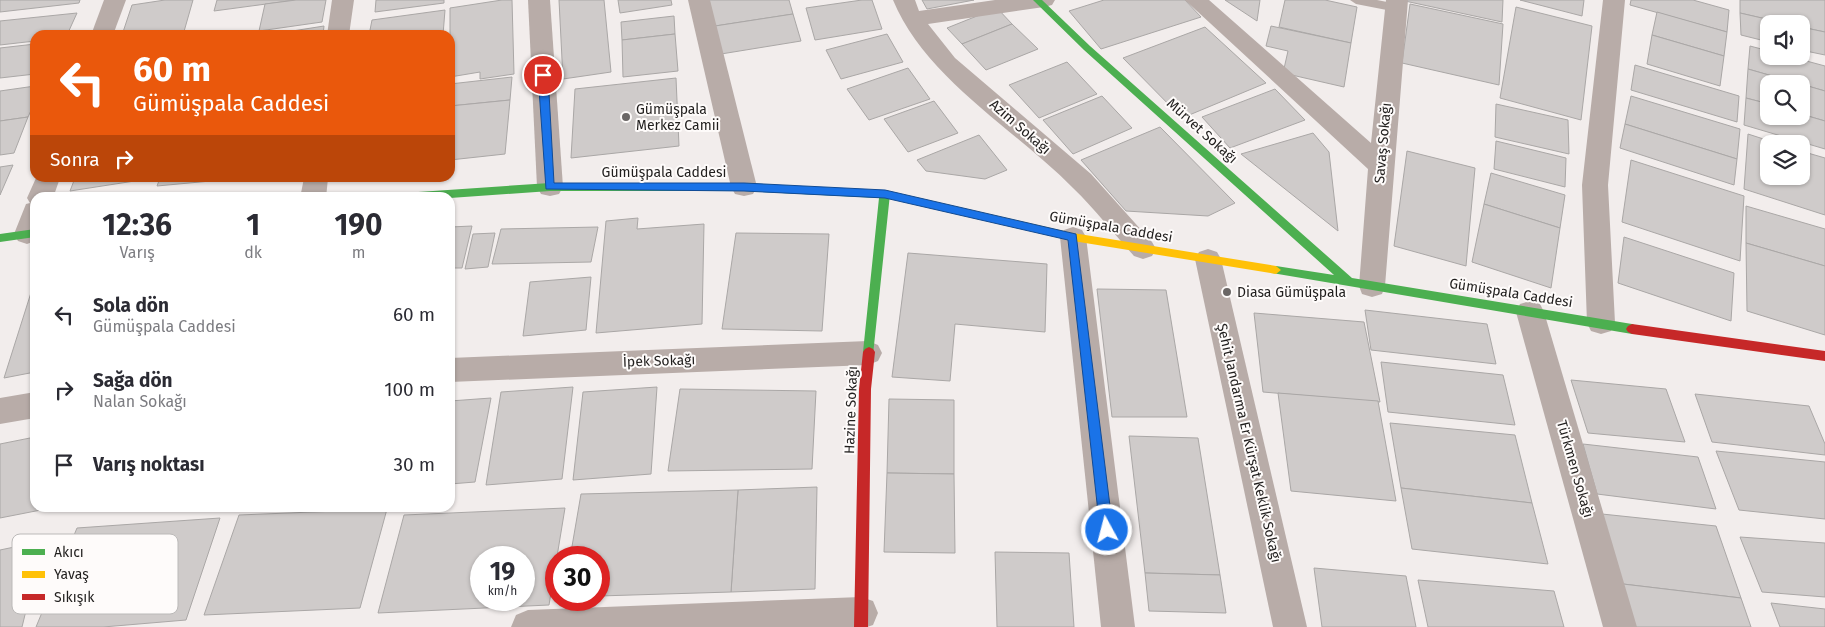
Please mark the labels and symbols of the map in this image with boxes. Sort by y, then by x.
pin [522,54,564,96]
street label: Mürvet Sokağı [1163,95,1241,167]
street label: Azim Sokağı [986,96,1054,158]
place label: Gümüşpala Merkez Camii [636,101,720,134]
street label: Savaş Sokağı [1371,102,1395,184]
marker: Gümüşpala Merkez Camii [620,111,632,123]
street label: Gümüşpala Caddesi [602,164,726,181]
street label: Gümüşpala Caddesi [1048,208,1174,246]
street label: Gümüşpala Caddesi [1448,275,1574,311]
place label: Diasa Gümüşpala [1237,284,1346,301]
marker: Diasa Gümüşpala [1221,286,1233,298]
street label: Şehit Jandarma Er Kürşat Keklik Sokağı [1213,322,1285,564]
street label: İpek Sokağı [622,350,695,371]
street label: Hazine Sokağı [841,366,861,454]
street label: Türkmen Sokağı [1553,418,1597,520]
position arrow [1080,503,1132,555]
legend [12,534,178,614]
text: Akıcı [54,544,84,561]
speed limit sign: 30 [545,546,610,611]
text: Yavaş [54,566,89,583]
text: Sıkışık [54,589,95,606]

